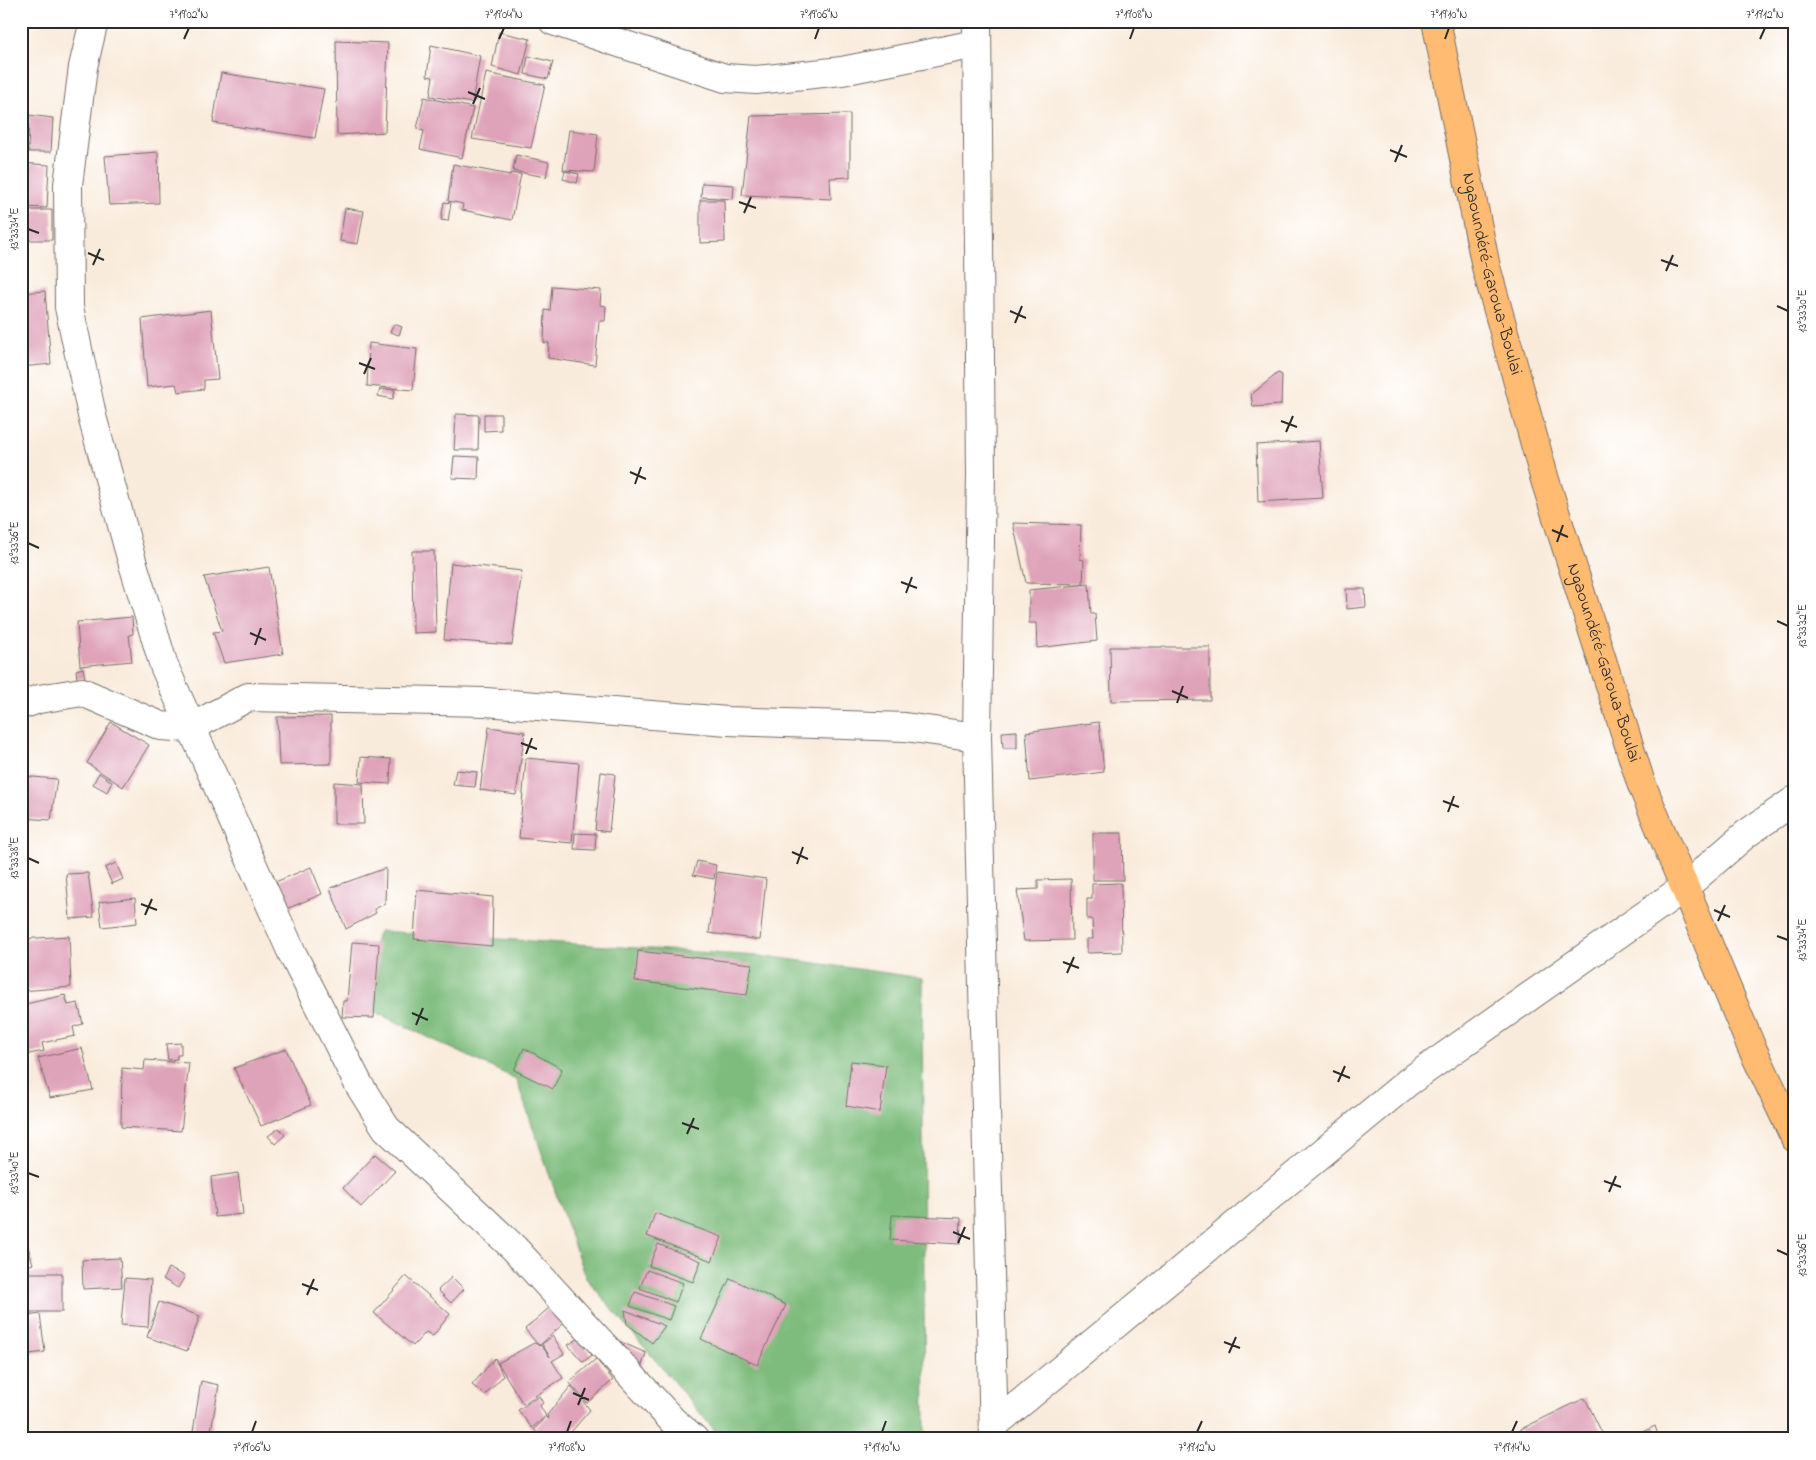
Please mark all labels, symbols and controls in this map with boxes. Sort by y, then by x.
text: 7°19'02"N [170,6,208,24]
text: 7°19'04"N [485,6,523,24]
text: 7°19'06"N [800,6,838,24]
text: 7°19'08"N [1115,6,1153,24]
text: 7°19'10"N [1431,6,1467,24]
text: 7°19'12"N [1746,6,1784,24]
street label: Ngaoundéré-Garoua-Boulai [1454,170,1528,378]
text: 13°33'34"E [6,207,24,251]
text: 13°33'30"E [1794,289,1812,333]
text: 13°33'36"E [6,521,24,565]
street label: Ngaoundéré-Garoua-Boulai [1559,560,1647,766]
text: 13°33'32"E [1794,604,1812,648]
text: 13°33'38"E [6,837,24,879]
text: 13°33'34"E [1794,918,1812,962]
text: 13°33'40"E [6,1151,24,1195]
text: 13°33'36"E [1794,1233,1812,1277]
text: 7°19'06"N [233,1439,271,1457]
text: 7°19'08"N [548,1439,586,1457]
text: 7°19'10"N [864,1439,900,1457]
text: 7°19'12"N [1178,1439,1216,1457]
text: 7°19'14"N [1494,1439,1530,1457]

